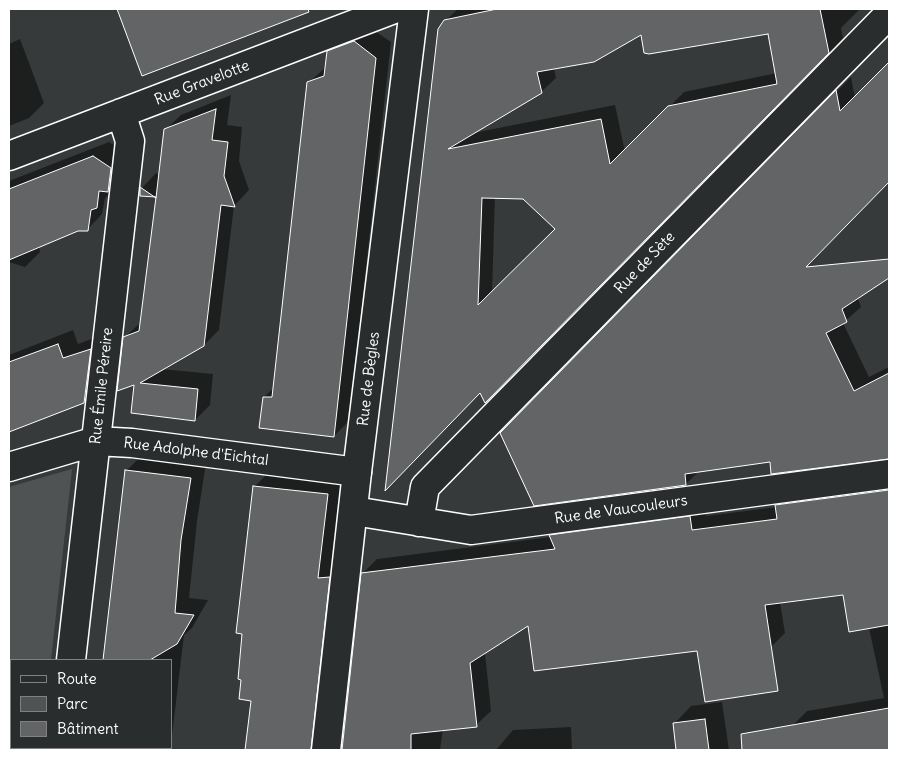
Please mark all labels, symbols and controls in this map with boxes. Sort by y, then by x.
street label: Rue Gravelotte [152,57,252,109]
street label: Rue de Sète [611,228,679,298]
street label: Rue Émile Péreire [87,327,117,445]
street label: Rue de Bègles [354,331,384,427]
street label: Rue Adolphe d'Eichtal [123,434,269,470]
street label: Rue de Vaucouleurs [553,492,689,528]
legend [10,659,172,749]
text: Route [57,669,97,688]
text: Parc [57,694,88,713]
text: Bâtiment [57,719,119,738]

